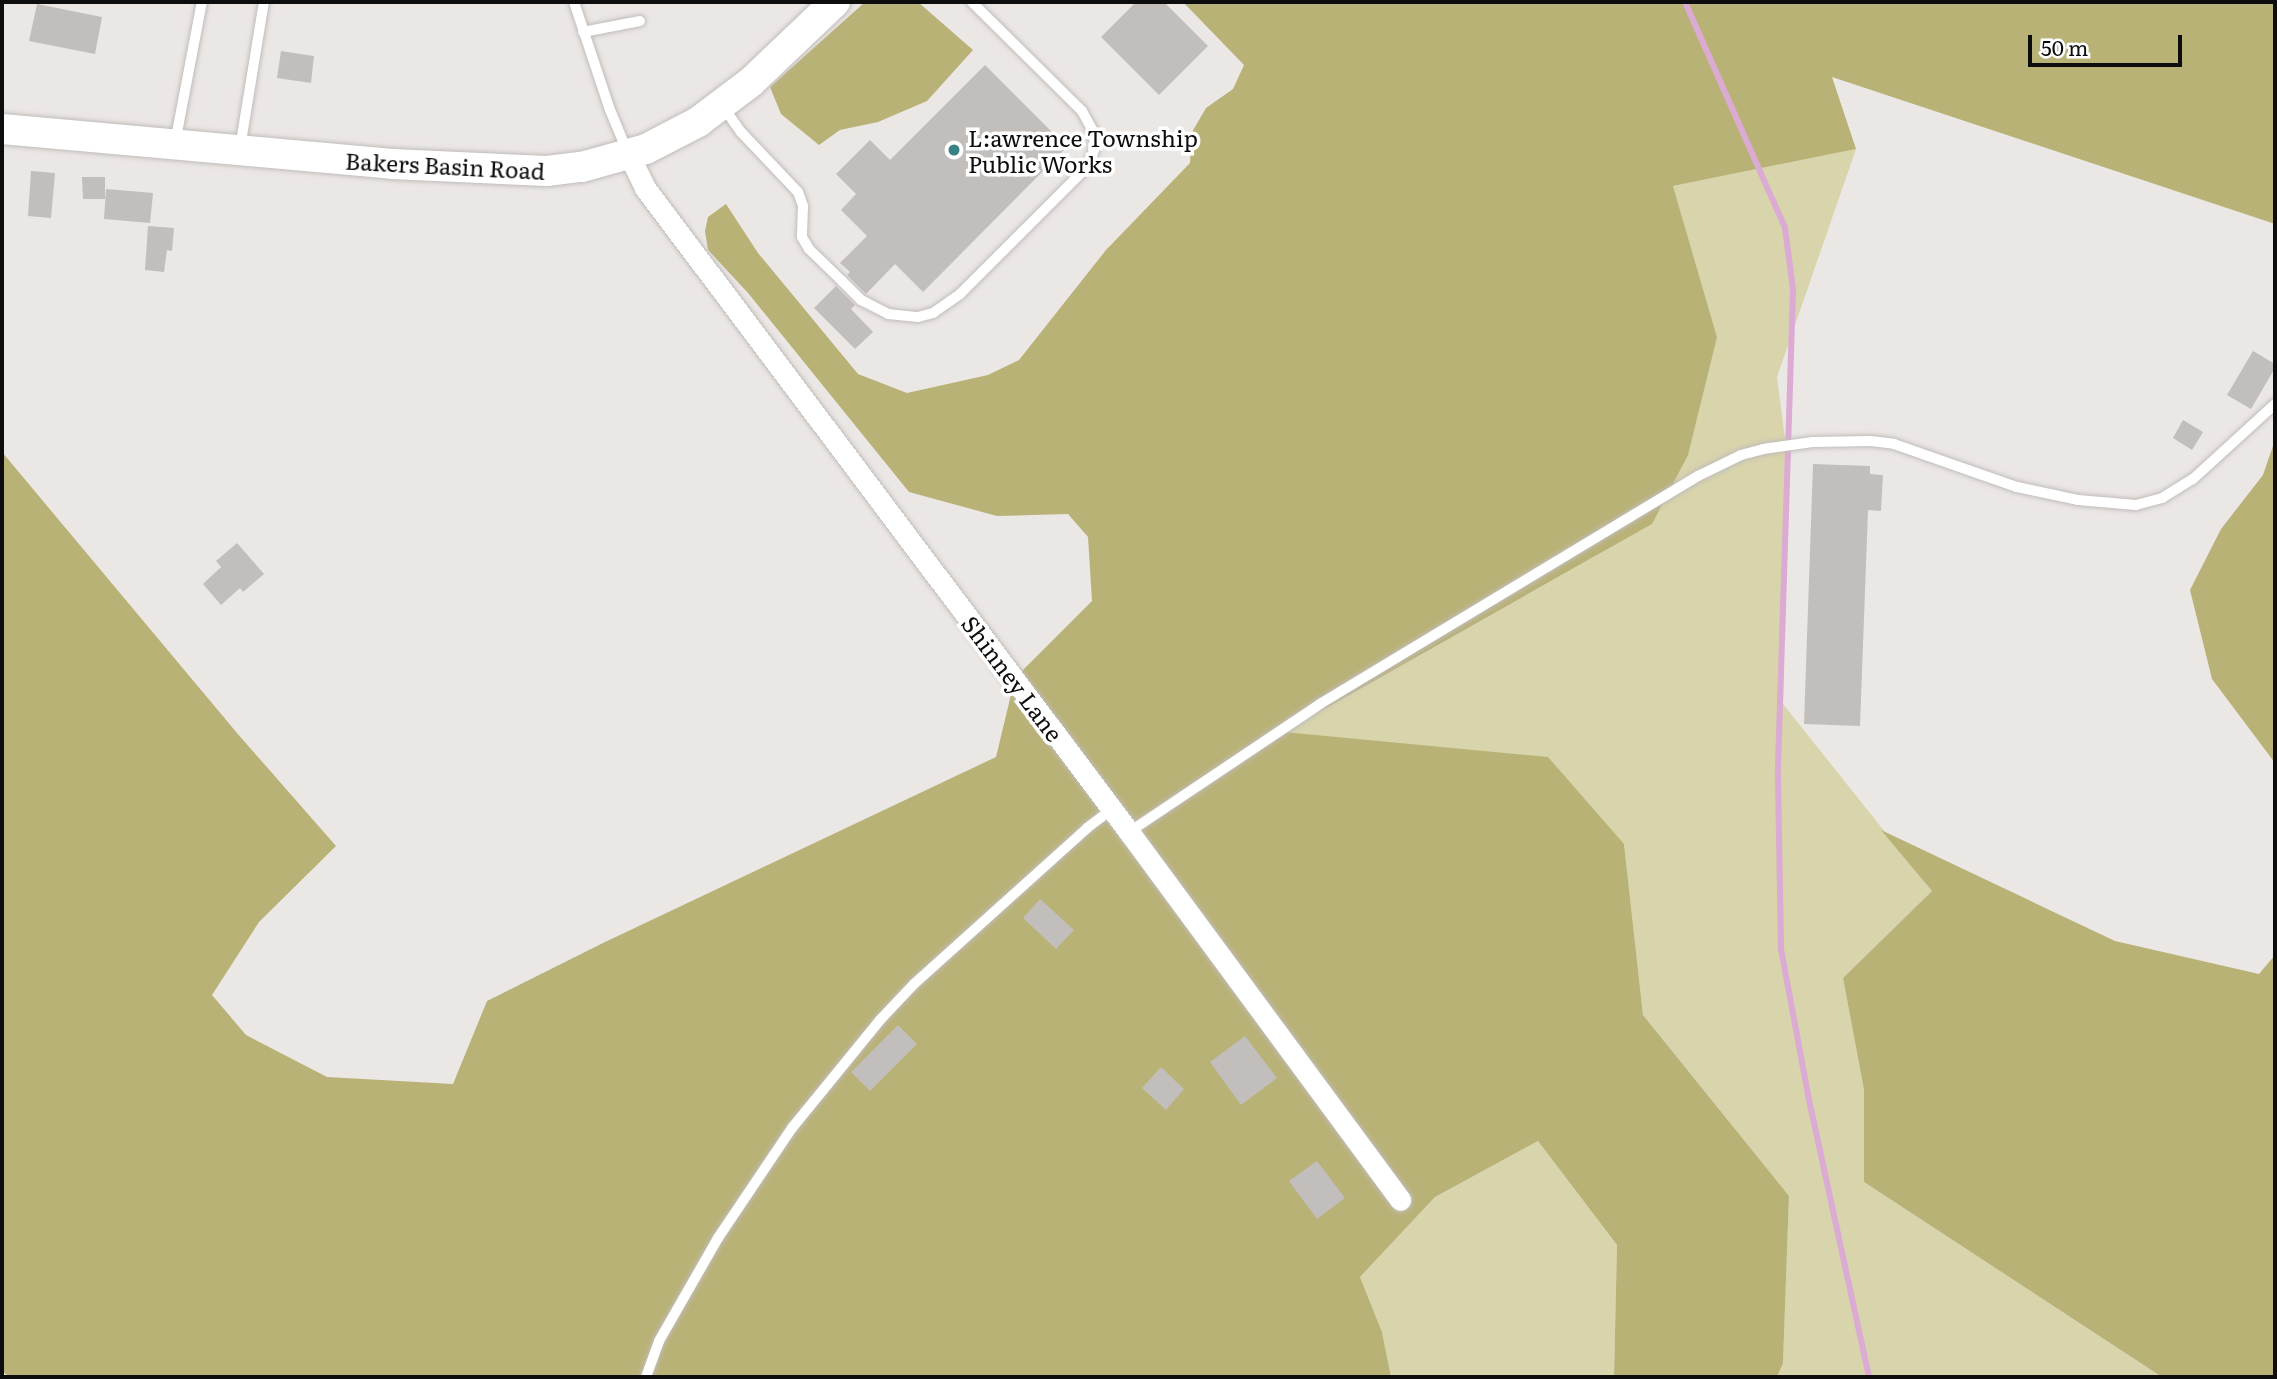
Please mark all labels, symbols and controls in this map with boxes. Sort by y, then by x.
scale bar [2032,21,2186,65]
text: 50 m [2041,31,2088,62]
place label: L:awrence Township Public Works [968,123,1198,177]
marker: L:awrence Township Public Works [946,142,962,158]
street label: Bakers Basin Road [344,146,546,184]
street label: Shinney Lane [957,610,1069,746]

